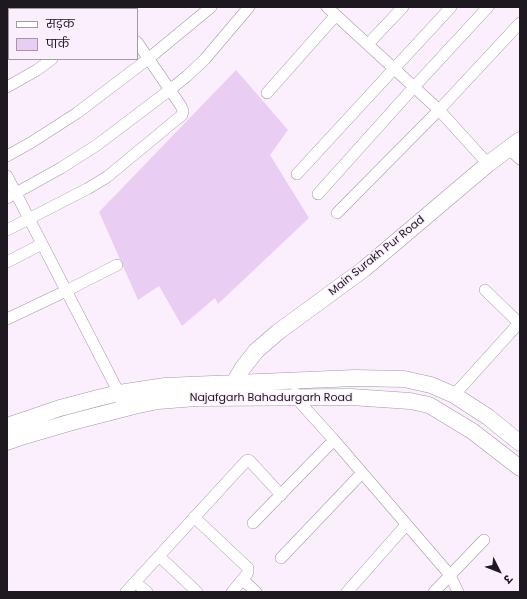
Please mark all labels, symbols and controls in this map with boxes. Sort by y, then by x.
legend [8,8,138,60]
text: सड़क [46,15,75,32]
text: पार्क [46,35,69,52]
street label: Main Surakh Pur Road [326,213,428,299]
street label: Najafgarh Bahadurgarh Road [190,391,352,405]
north arrow [479,551,519,591]
text: उ [500,571,516,587]

